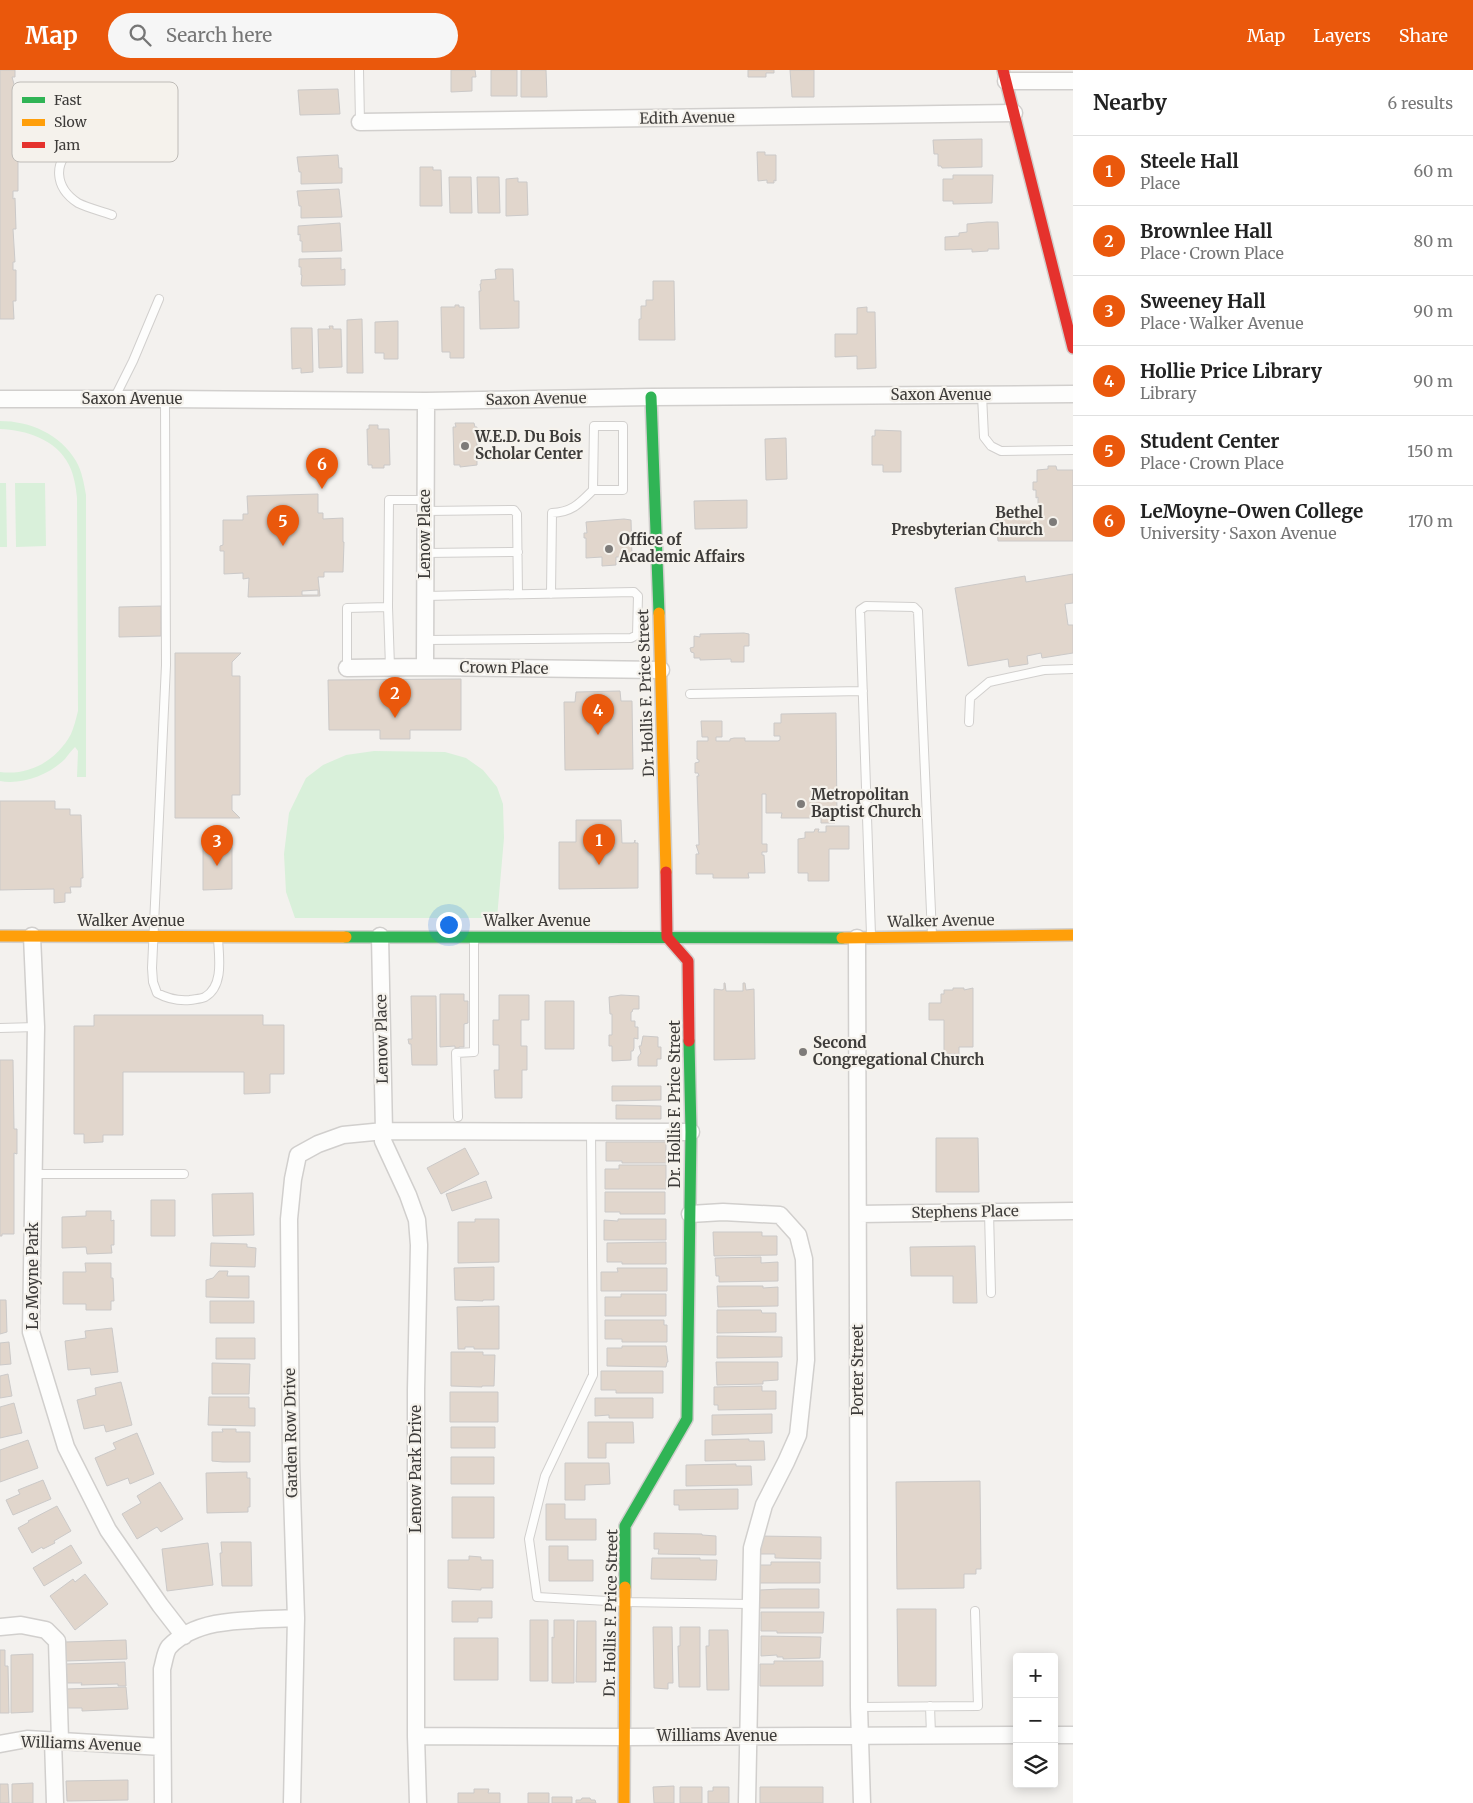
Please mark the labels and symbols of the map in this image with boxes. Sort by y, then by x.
legend [12,82,178,162]
text: Fast [54,91,82,109]
street label: Edith Avenue [639,107,735,128]
text: Slow [54,113,87,131]
text: Jam [53,136,80,154]
street label: Saxon Avenue [891,385,992,404]
street label: Saxon Avenue [485,388,587,409]
street label: Saxon Avenue [82,389,183,408]
place label: W.E.D. Du Bois Scholar Center [474,427,583,463]
marker: W.E.D. Du Bois Scholar Center [459,440,471,452]
pin: 6 [306,448,338,489]
street label: Lenow Place [415,489,434,579]
place label: Bethel Presbyterian Church [891,503,1043,539]
pin: 5 [267,505,299,546]
marker: Bethel Presbyterian Church [1047,516,1059,528]
place label: Office of Academic Affairs [618,530,745,566]
marker: Office of Academic Affairs [603,543,615,555]
street label: Dr. Hollis F. Price Street [633,609,658,777]
street label: Crown Place [460,657,549,678]
pin: 2 [379,677,411,718]
pin: 4 [582,694,614,735]
place label: Metropolitan Baptist Church [811,785,921,821]
marker: Metropolitan Baptist Church [795,798,807,810]
pin: 1 [583,824,615,865]
pin: 3 [201,825,233,866]
street label: Walker Avenue [886,910,995,931]
street label: Walker Avenue [76,911,185,930]
street label: Walker Avenue [482,911,591,930]
your location [436,912,462,938]
street label: Lenow Place [371,994,392,1084]
street label: Dr. Hollis F. Price Street [665,1020,684,1188]
place label: Second Congregational Church [813,1033,984,1069]
marker: Second Congregational Church [797,1046,809,1058]
street label: Stephens Place [911,1201,1019,1222]
street label: Le Moyne Park [23,1222,42,1330]
street label: Porter Street [848,1324,867,1416]
street label: Garden Row Drive [280,1368,301,1498]
street label: Lenow Park Drive [406,1405,425,1533]
street label: Dr. Hollis F. Price Street [600,1529,621,1697]
street label: Williams Avenue [656,1726,777,1745]
street label: Williams Avenue [20,1732,142,1755]

